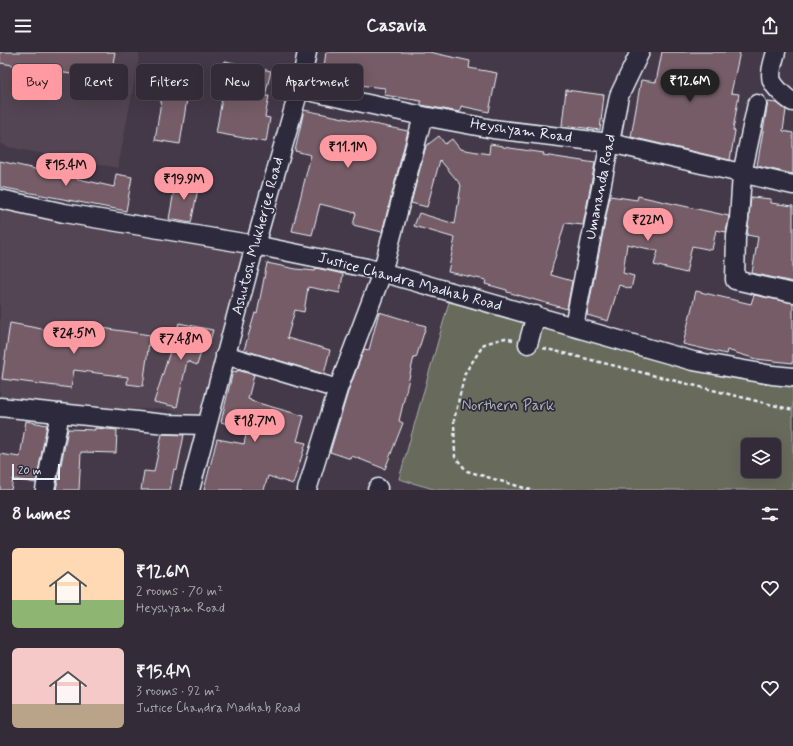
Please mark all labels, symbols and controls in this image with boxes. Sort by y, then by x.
text: Casavia [366,14,427,38]
icon: menu [12,15,34,37]
icon: share [759,15,781,37]
chip: Buy [12,64,62,100]
chip: Rent [70,64,128,100]
chip: Filters [136,64,203,100]
chip: New [211,64,264,100]
chip: Apartment [272,64,363,100]
pin: ₹12.6M [657,69,723,103]
text: ₹12.6M [670,73,710,90]
street label: Heyshyam Road [469,114,573,148]
street label: Umananda Road [581,133,621,241]
pin: ₹11.1M [315,135,381,169]
text: ₹11.1M [329,139,367,156]
pin: ₹15.4M [33,153,99,187]
street label: Ashutosh Mukherjee Road [227,155,289,317]
text: ₹15.4M [45,157,87,174]
pin: ₹19.9M [151,167,217,201]
text: ₹19.9M [163,171,205,188]
pin: ₹22M [624,208,672,242]
text: ₹22M [632,212,664,229]
street label: Justice Chandra Madhab Road [316,248,504,316]
pin: ₹24.5M [41,321,107,355]
text: ₹24.5M [52,325,96,342]
pin: ₹7.48M [148,327,214,361]
text: ₹7.48M [159,331,203,348]
park label: Northern Park [461,396,555,416]
pin: ₹18.7M [222,409,288,443]
text: ₹18.7M [234,413,276,430]
map controls [741,438,781,478]
button: layers [741,438,781,478]
scale bar [12,462,60,481]
text: 20 m [18,464,41,478]
text: 8 homes [12,503,71,525]
icon: filters [759,503,781,525]
text: ₹12.6M [136,561,189,583]
icon: home [44,564,92,612]
icon: heart [759,577,781,599]
text: 2 rooms · 70 m² [136,583,223,600]
text: Heyshyam Road [136,600,225,617]
text: ₹15.4M [136,661,191,683]
icon: home [44,664,92,712]
icon: heart [759,677,781,699]
text: 3 rooms · 92 m² [136,683,220,700]
text: Justice Chandra Madhab Road [136,700,300,717]

